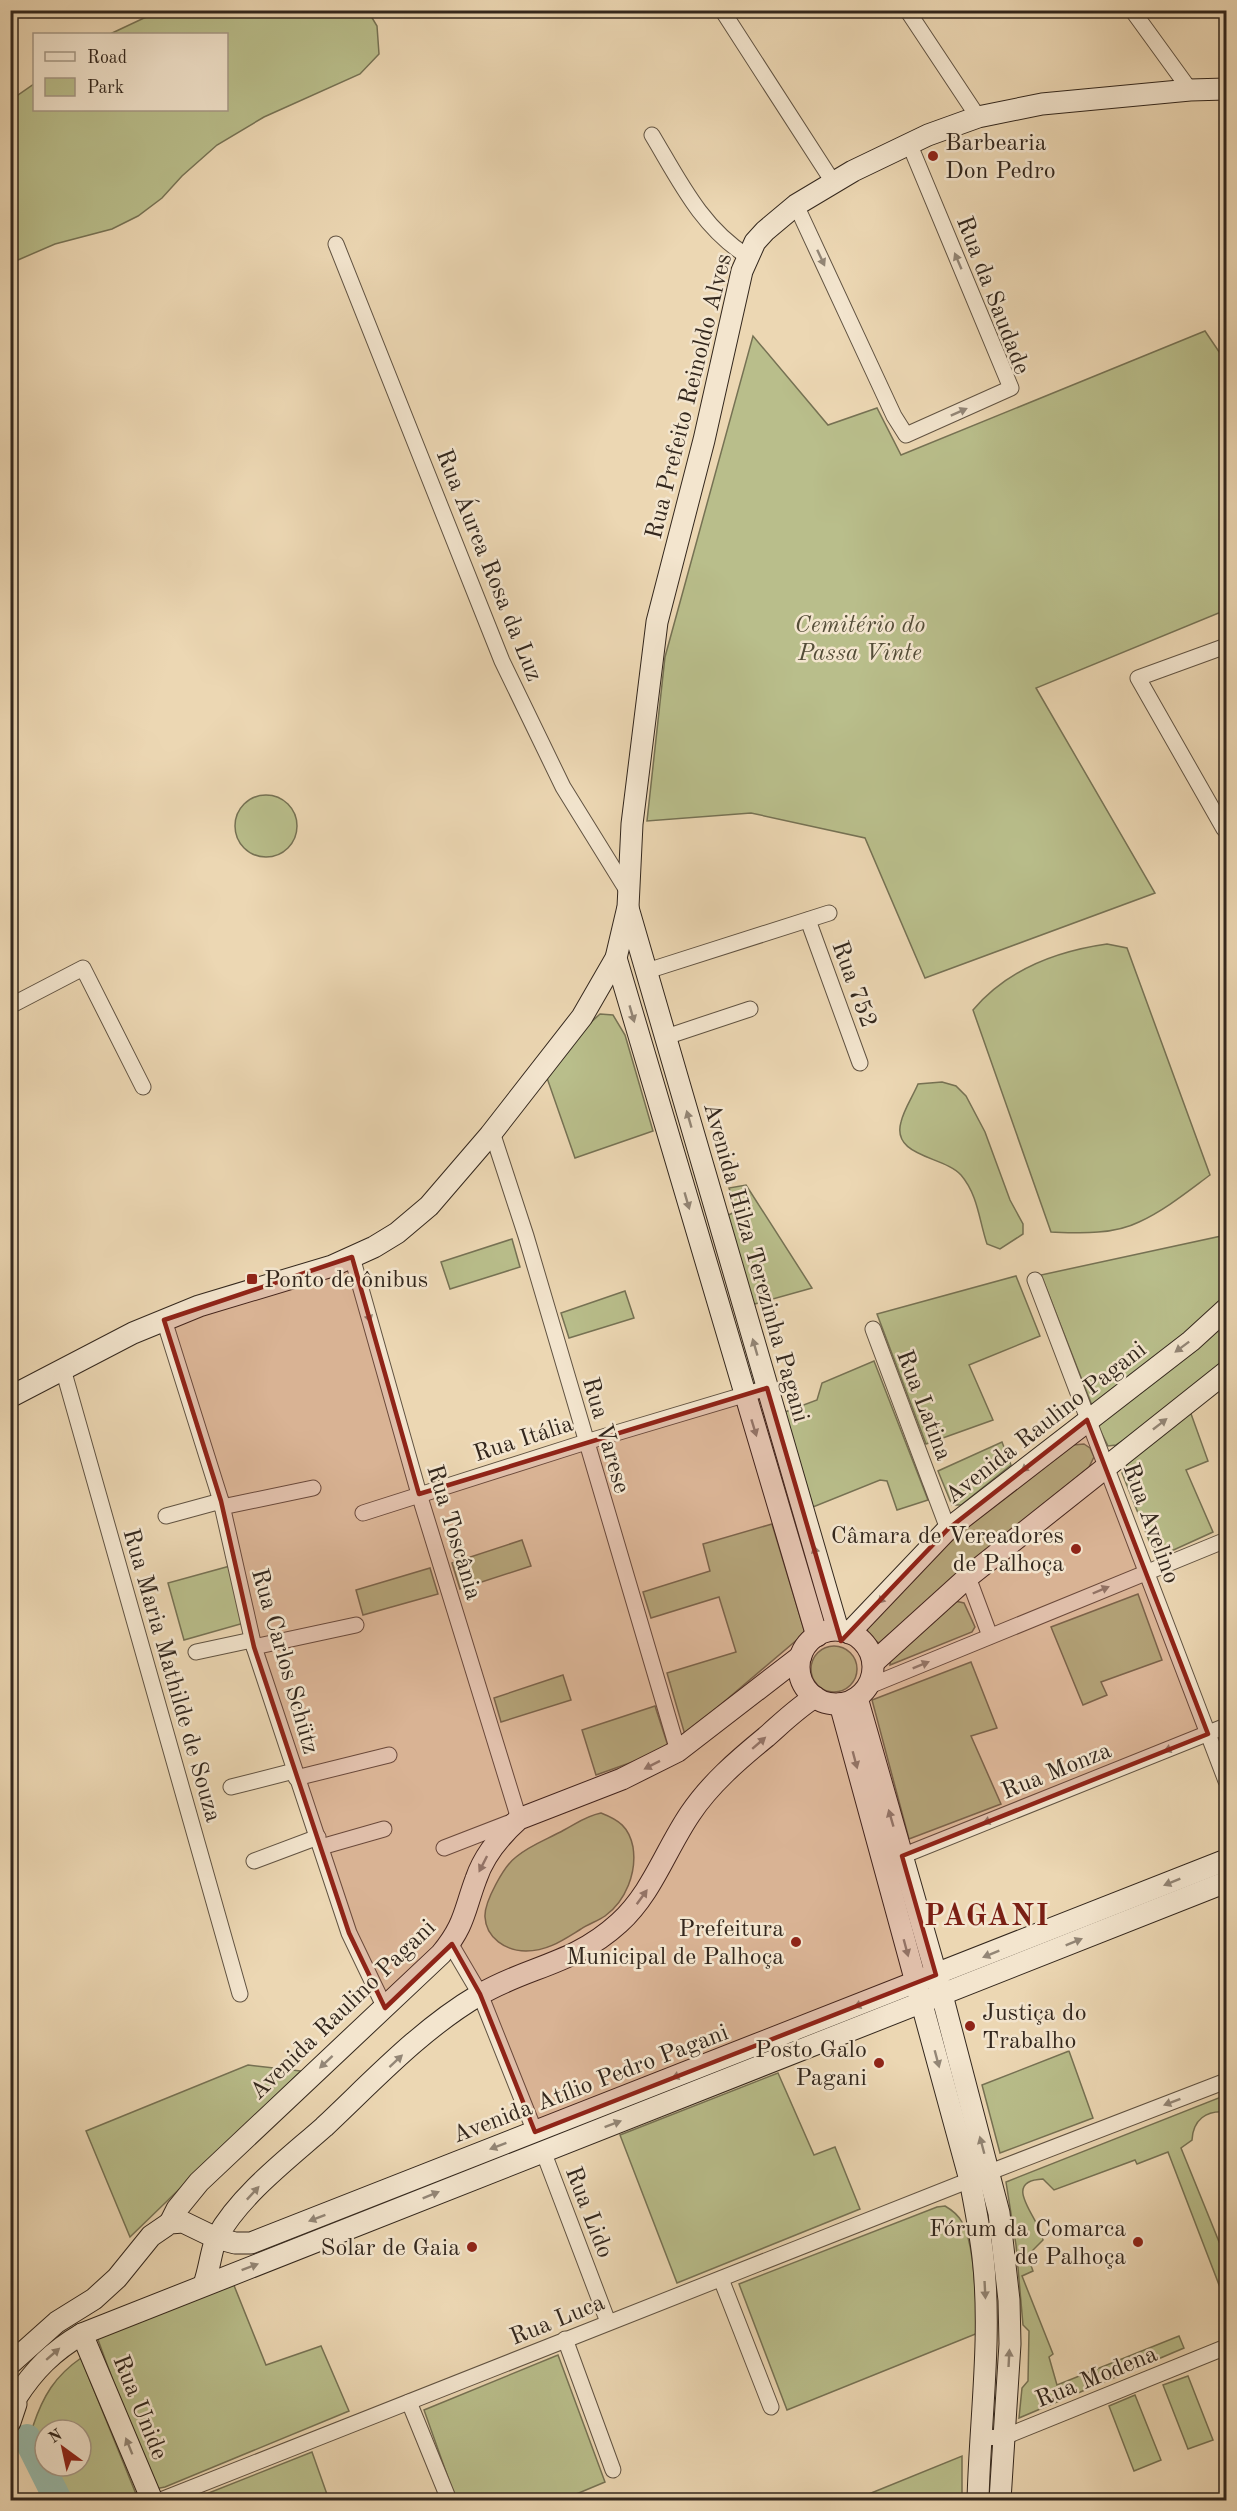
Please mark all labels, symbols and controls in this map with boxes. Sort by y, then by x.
legend [33,33,228,111]
text: Road [87,49,127,67]
text: Park [87,79,124,97]
place label: Barbearia Don Pedro [945,132,1056,184]
marker: Barbearia Don Pedro [926,149,940,163]
street label: Rua da Saudade [951,213,1033,378]
one-way arrow [816,249,826,267]
street label: Rua Prefeito Reinoldo Alves [643,251,737,542]
one-way arrow [953,252,962,270]
one-way arrow [950,406,968,416]
street label: Rua Áurea Rosa da Luz [431,445,549,685]
park label: Cemitério do Passa Vinte [795,614,925,666]
street label: Rua 752 [826,938,880,1031]
one-way arrow [628,1005,637,1023]
street label: Avenida Hilza Terezinha Pagani [698,1100,812,1425]
one-way arrow [684,1110,694,1128]
one-way arrow [683,1192,692,1210]
place label: Ponto de ônibus [264,1269,428,1293]
marker: Ponto de ônibus [245,1272,259,1286]
one-way arrow [364,1305,373,1323]
one-way arrow [750,1338,759,1356]
street label: Avenida Raulino Pagani [941,1338,1151,1509]
one-way arrow [1175,1341,1191,1353]
street label: Rua Latina [891,1347,955,1464]
street label: Rua Varese [577,1375,633,1496]
street label: Rua Itália [471,1413,576,1467]
one-way arrow [1152,1418,1168,1431]
one-way arrow [750,1419,759,1437]
one-way arrow [1020,1460,1036,1473]
street label: Rua Avelino [1117,1460,1183,1587]
street label: Rua Toscânia [421,1462,485,1603]
place label: Câmara de Vereadores de Palhoça [831,1525,1064,1577]
street label: Rua Maria Mathilde de Souza [118,1526,225,1825]
marker: Câmara de Vereadores de Palhoça [1069,1542,1083,1556]
one-way arrow [811,1545,820,1563]
street label: Rua Carlos Schütz [246,1566,322,1757]
one-way arrow [1093,1585,1111,1595]
one-way arrow [877,1589,891,1603]
one-way arrow [912,1660,930,1669]
one-way arrow [751,1737,766,1750]
street label: Rua Monza [998,1739,1115,1805]
one-way arrow [1163,1744,1181,1753]
one-way arrow [851,1752,860,1770]
one-way arrow [644,1760,661,1769]
one-way arrow [886,1809,895,1827]
one-way arrow [982,1816,1000,1825]
one-way arrow [478,1855,488,1873]
one-way arrow [1163,1877,1181,1887]
one-way arrow [636,1889,648,1905]
district label: PAGANI [924,1902,1050,1932]
street label: Avenida Raulino Pagani [246,1916,441,2105]
place label: Prefeitura Municipal de Palhoça [566,1918,784,1970]
marker: Prefeitura Municipal de Palhoça [789,1935,803,1949]
one-way arrow [1066,1937,1084,1947]
one-way arrow [902,1939,912,1958]
one-way arrow [982,1949,1000,1959]
one-way arrow [852,1999,870,2009]
place label: Justiça do Trabalho [982,2002,1087,2054]
marker: Justiça do Trabalho [963,2019,977,2033]
street label: Avenida Atílio Pedro Pagani [450,2021,732,2149]
place label: Posto Galo Pagani [755,2039,867,2091]
one-way arrow [933,2050,942,2068]
one-way arrow [389,2054,403,2068]
one-way arrow [320,2055,334,2069]
marker: Posto Galo Pagani [872,2056,886,2070]
one-way arrow [671,2071,689,2080]
one-way arrow [1163,2098,1181,2107]
one-way arrow [604,2119,622,2129]
one-way arrow [977,2136,987,2154]
one-way arrow [489,2142,507,2152]
street label: Rua Lido [560,2164,616,2262]
one-way arrow [245,2186,259,2200]
one-way arrow [422,2190,440,2199]
one-way arrow [308,2213,326,2223]
place label: Fórum da Comarca de Palhoça [929,2218,1126,2270]
marker: Fórum da Comarca de Palhoça [1131,2235,1145,2249]
place label: Solar de Gaia [321,2237,460,2261]
marker: Solar de Gaia [465,2240,479,2254]
one-way arrow [241,2261,259,2271]
one-way arrow [980,2281,989,2300]
street label: Rua Luca [507,2291,609,2351]
street label: Rua Modena [1032,2343,1161,2413]
one-way arrow [45,2347,61,2360]
one-way arrow [1005,2349,1014,2368]
street label: Rua Unide [107,2352,171,2463]
north arrow [33,2418,93,2478]
text: N [46,2427,66,2447]
one-way arrow [124,2437,134,2455]

